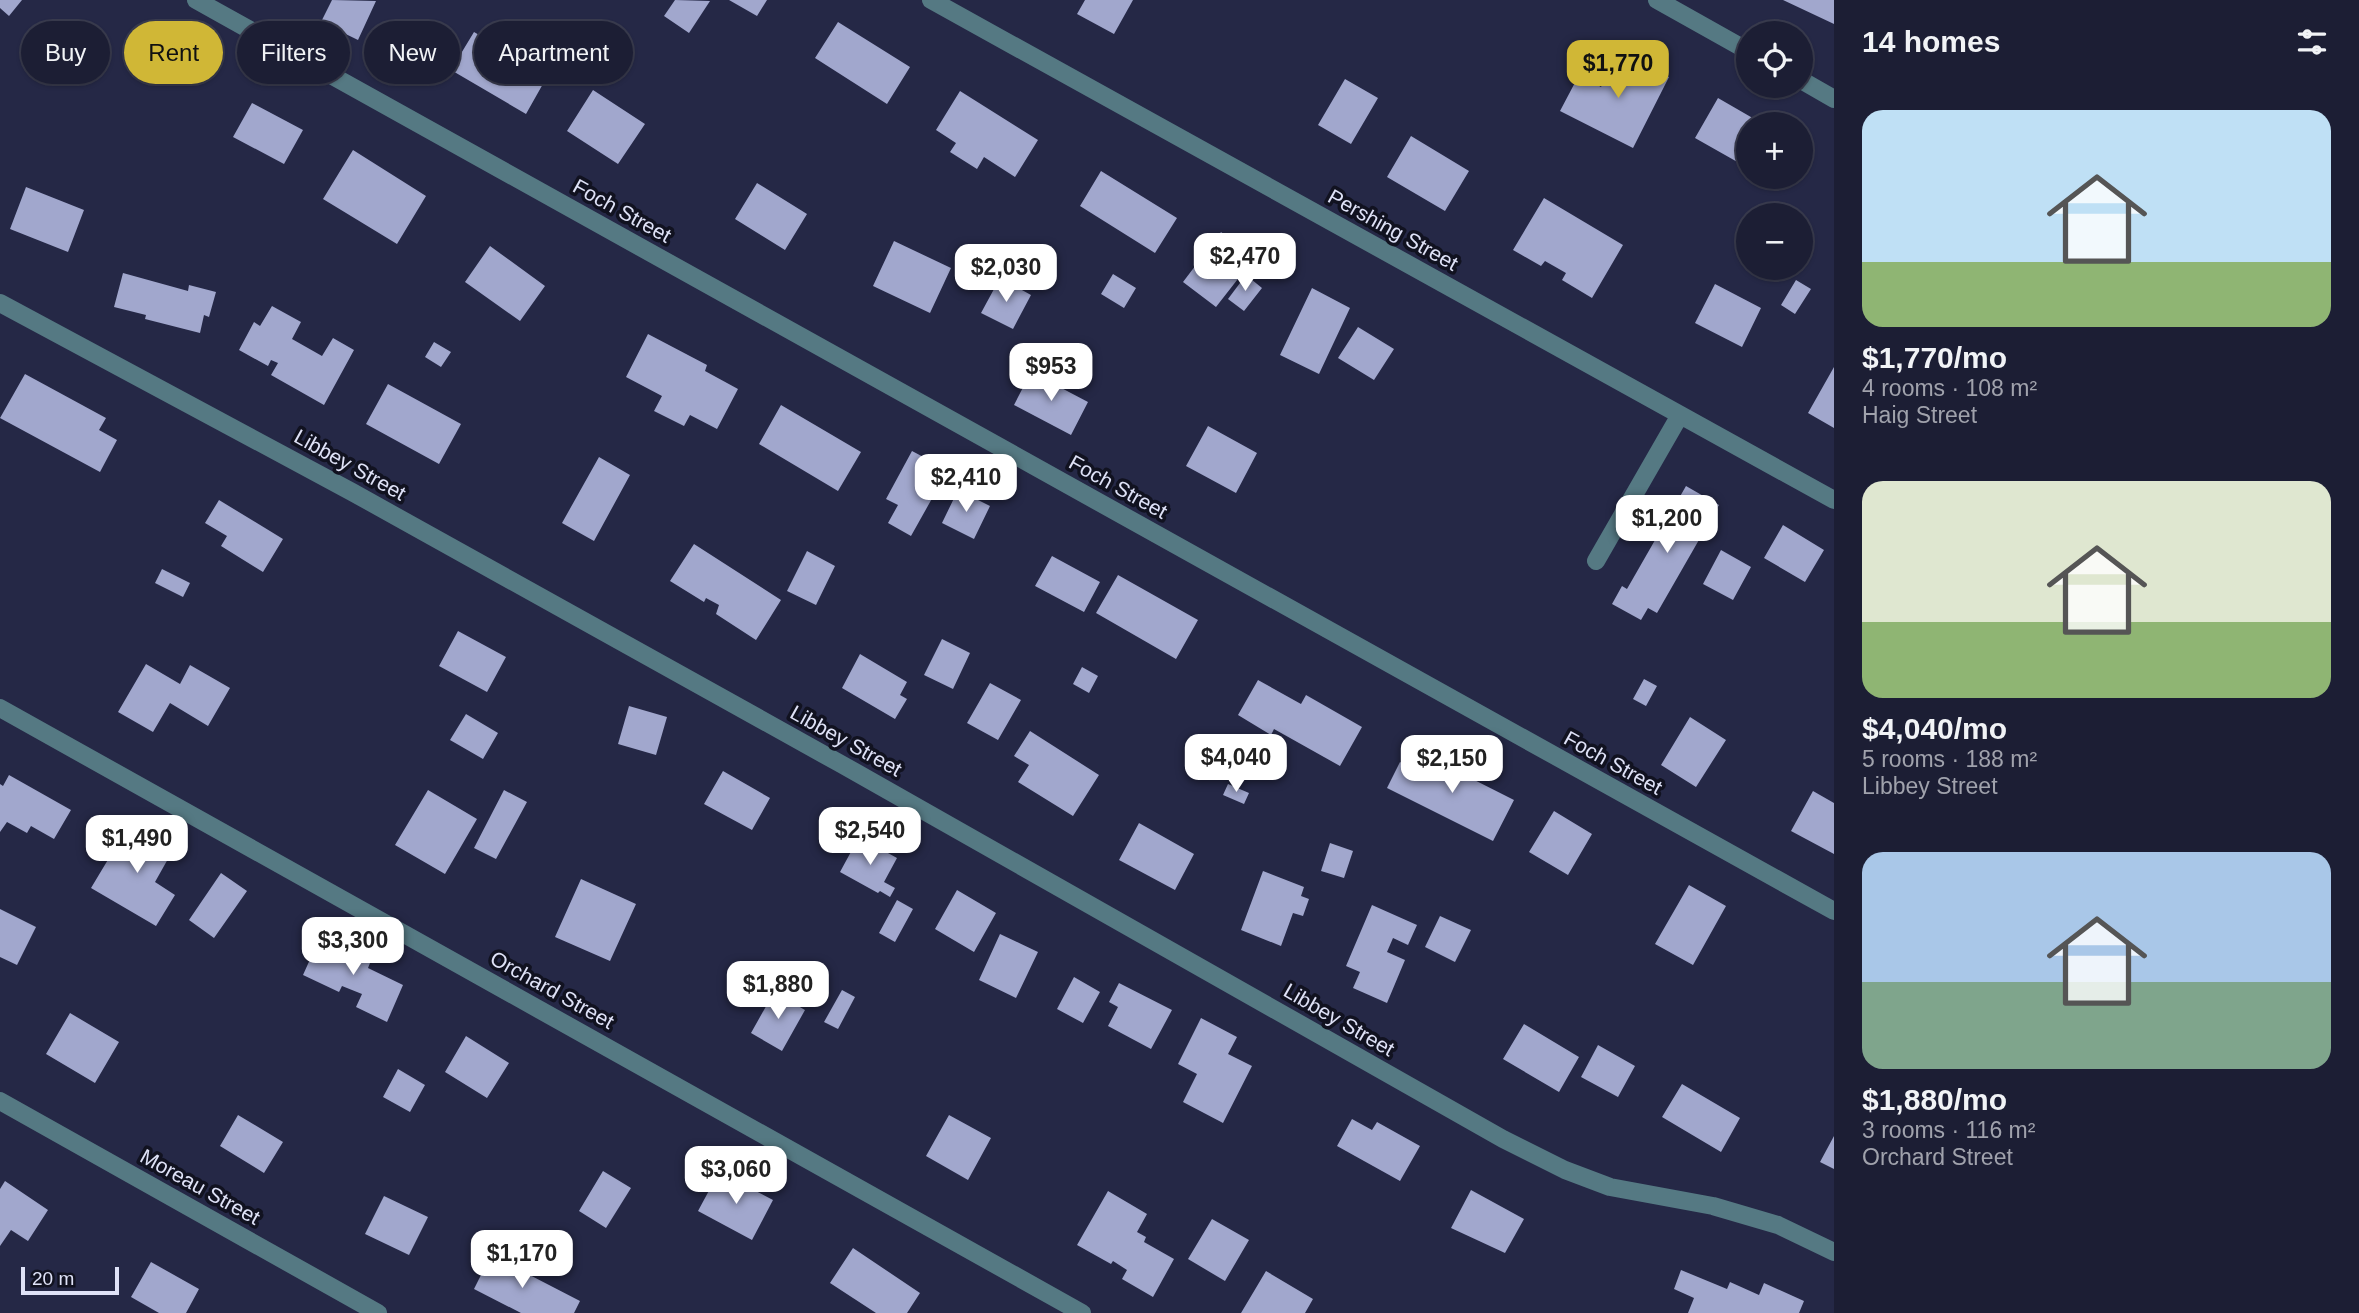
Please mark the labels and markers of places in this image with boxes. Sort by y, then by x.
pin: $1,770 [1561,41,1675,100]
pin: $2,470 [1188,233,1302,293]
pin: $2,030 [949,244,1063,304]
pin: $953 [1010,344,1092,403]
pin: $2,410 [909,454,1023,514]
pin: $1,200 [1610,496,1724,555]
pin: $4,040 [1179,734,1293,794]
pin: $2,150 [1395,736,1509,795]
pin: $2,540 [813,808,927,867]
pin: $1,490 [80,816,194,875]
pin: $3,300 [296,918,410,977]
pin: $1,880 [721,962,835,1021]
pin: $3,060 [679,1146,793,1206]
pin: $1,170 [465,1230,579,1290]

